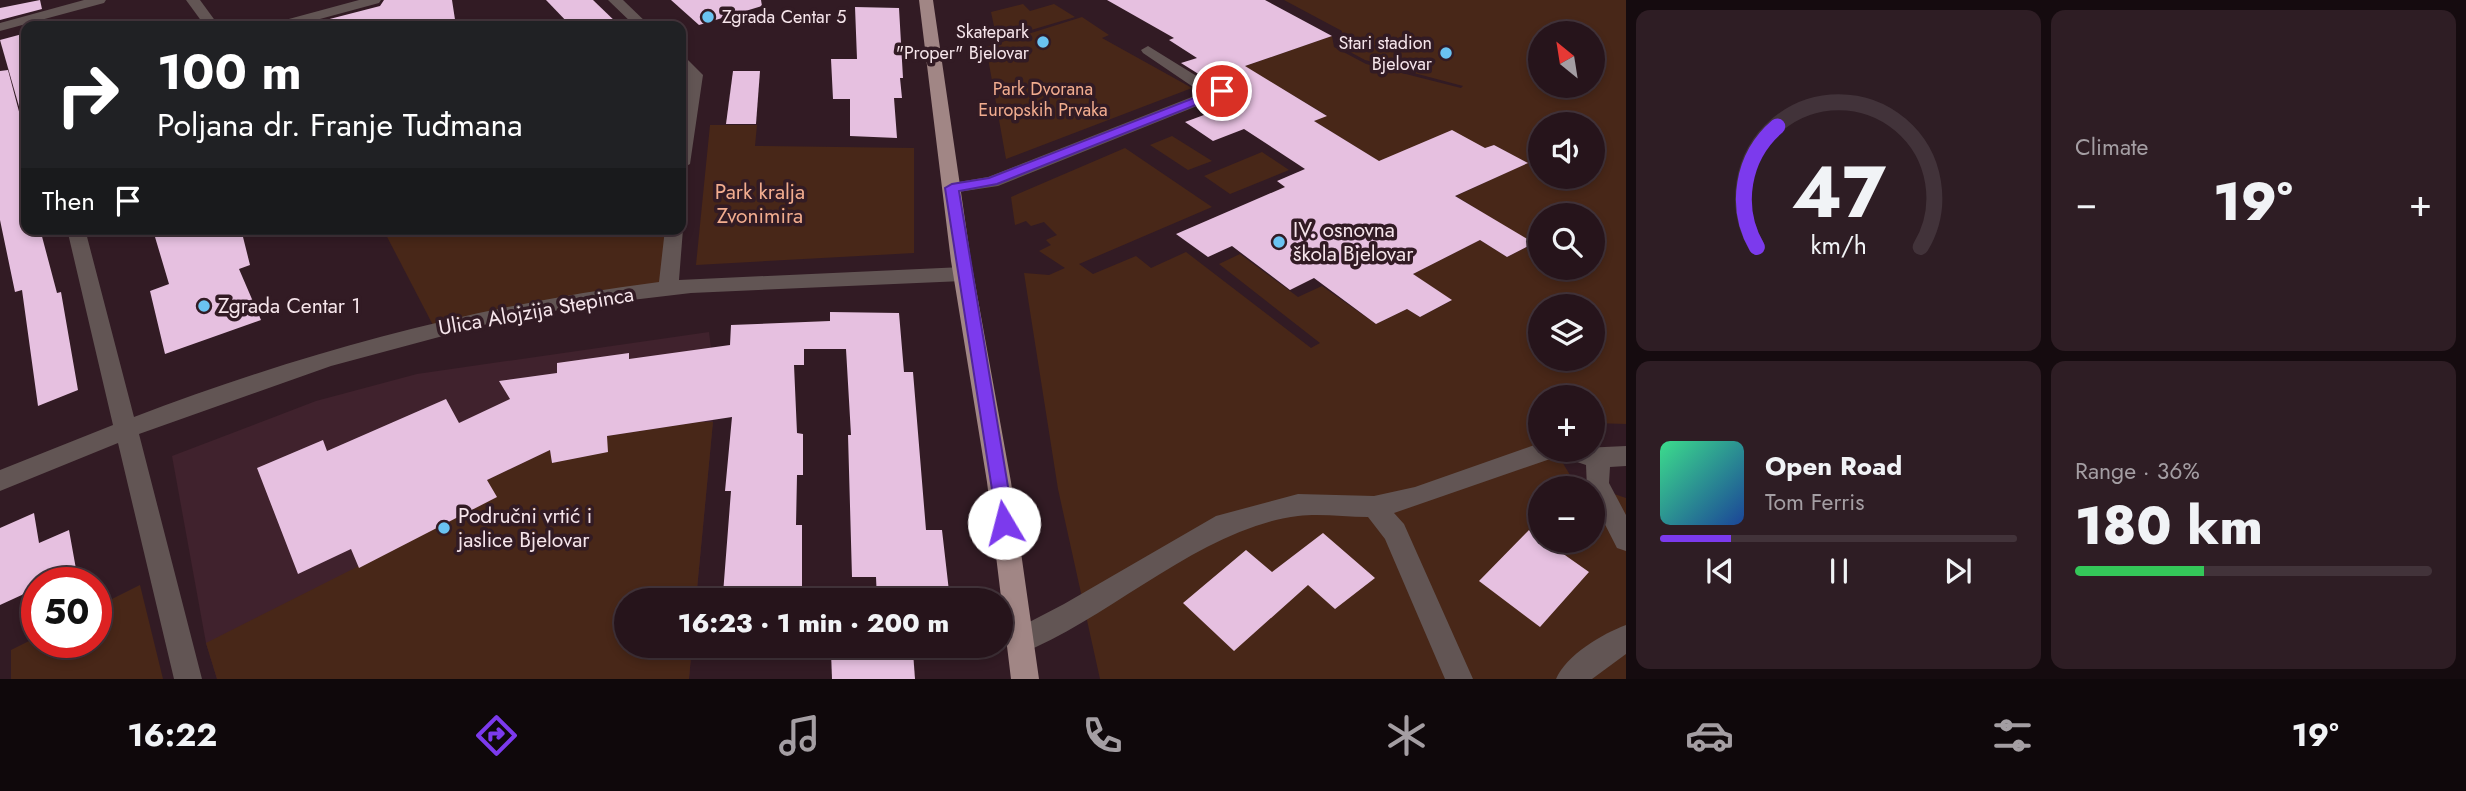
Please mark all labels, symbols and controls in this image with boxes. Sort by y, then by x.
place label: Zgrada Centar 5 [722,4,846,30]
marker: Zgrada Centar 5 [700,9,716,25]
place label: Skatepark "Proper" Bjelovar [896,19,1030,66]
north arrow [1528,21,1605,98]
map controls [1528,21,1605,553]
place label: Stari stadion Bjelovar [1338,30,1433,77]
marker: Skatepark "Proper" Bjelovar [1035,34,1051,50]
text: 100 m [157,37,302,107]
marker: Stari stadion Bjelovar [1438,45,1454,61]
icon: right [42,49,133,140]
pin [1192,61,1252,121]
icon: arrive [1203,72,1241,110]
park label: Park Dvorana Europskih Prvaka [978,76,1108,123]
text: Poljana dr. Franje Tuđmana [157,102,523,148]
button: sound [1528,112,1605,189]
text: Climate [2075,130,2148,164]
text: 47 [1791,139,1886,244]
text: 19° [2213,164,2293,240]
text: − [2075,175,2097,230]
text: + [2409,175,2432,230]
park label: Park kralja Zvonimira [715,177,805,231]
text: Then [42,182,95,220]
icon: arrive [109,182,147,220]
button: search [1528,203,1605,280]
place label: IV. osnovna škola Bjelovar [1293,215,1414,269]
text: km/h [1810,226,1867,262]
marker: IV. osnovna škola Bjelovar [1271,234,1287,250]
street label: Ulica Alojzija Stepinca [436,279,636,343]
place label: Zgrada Centar 1 [218,291,361,321]
button: layers [1528,294,1605,371]
marker: Zgrada Centar 1 [196,298,212,314]
button: + [1528,385,1605,462]
text: Open Road [1765,447,1902,485]
text: Range · 36% [2075,454,2200,488]
button: − [1528,476,1605,553]
text: Tom Ferris [1765,485,1864,519]
position arrow [967,486,1041,560]
text: 180 km [2075,488,2263,564]
place label: Područni vrtić i jaslice Bjelovar [456,501,592,555]
marker: Područni vrtić i jaslice Bjelovar [436,520,452,536]
icon: previous [1701,552,1739,590]
icon: pause [1820,552,1858,590]
icon: next [1939,552,1977,590]
speed limit sign: 50 [21,567,112,658]
text: 16:23 · 1 min · 200 m [678,604,949,642]
icon: directions [472,711,521,760]
icon: music [775,711,824,760]
icon: phone [1078,711,1127,760]
icon: climate [1382,711,1431,760]
icon: car [1685,711,1734,760]
icon: filters [1988,711,2037,760]
text: 16:22 [127,712,217,758]
text: 19° [2292,712,2339,758]

